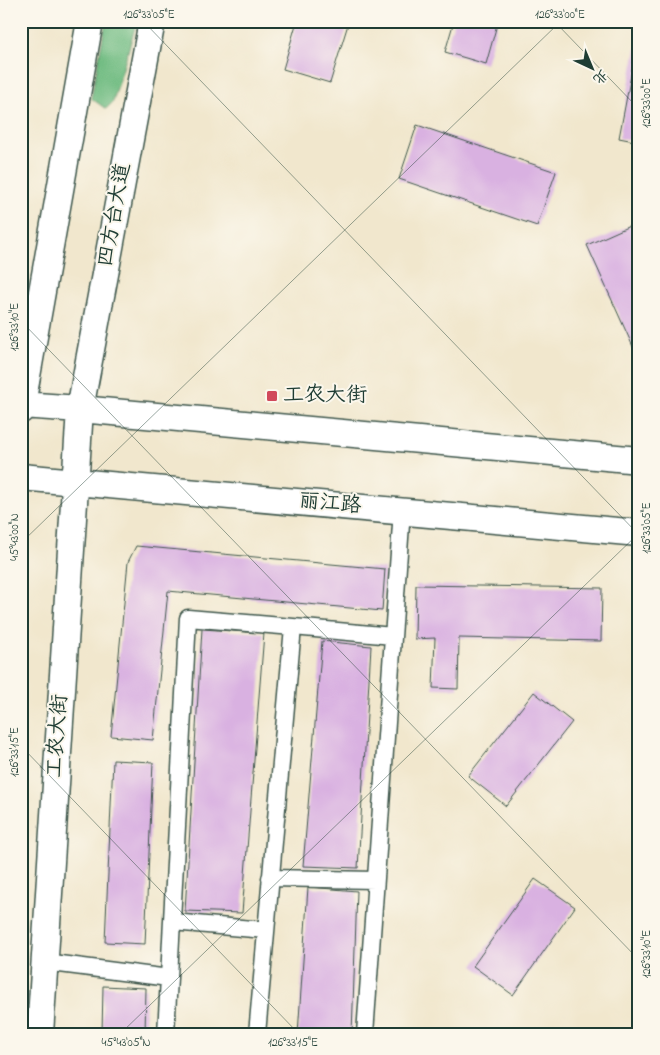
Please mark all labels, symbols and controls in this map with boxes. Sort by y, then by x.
text: 126°33'05"E [123,6,175,24]
text: 126°33'00"E [535,6,585,24]
north arrow [568,42,618,92]
text: 北 [588,64,612,89]
text: 126°33'00"E [638,78,656,128]
street label: 四方台大道 [91,161,139,269]
text: 126°33'10"E [6,303,24,351]
place label: 工农大街 [283,381,367,411]
marker: 工农大街 [265,389,279,403]
street label: 丽江路 [297,486,363,522]
text: 126°33'05"E [638,502,656,554]
text: 45°43'00"N [6,513,24,561]
street label: 工农大街 [40,693,76,779]
text: 126°33'15"E [6,727,24,777]
text: 126°33'10"E [638,930,656,978]
text: 45°43'05"N [101,1034,151,1052]
text: 126°33'15"E [268,1034,318,1052]

